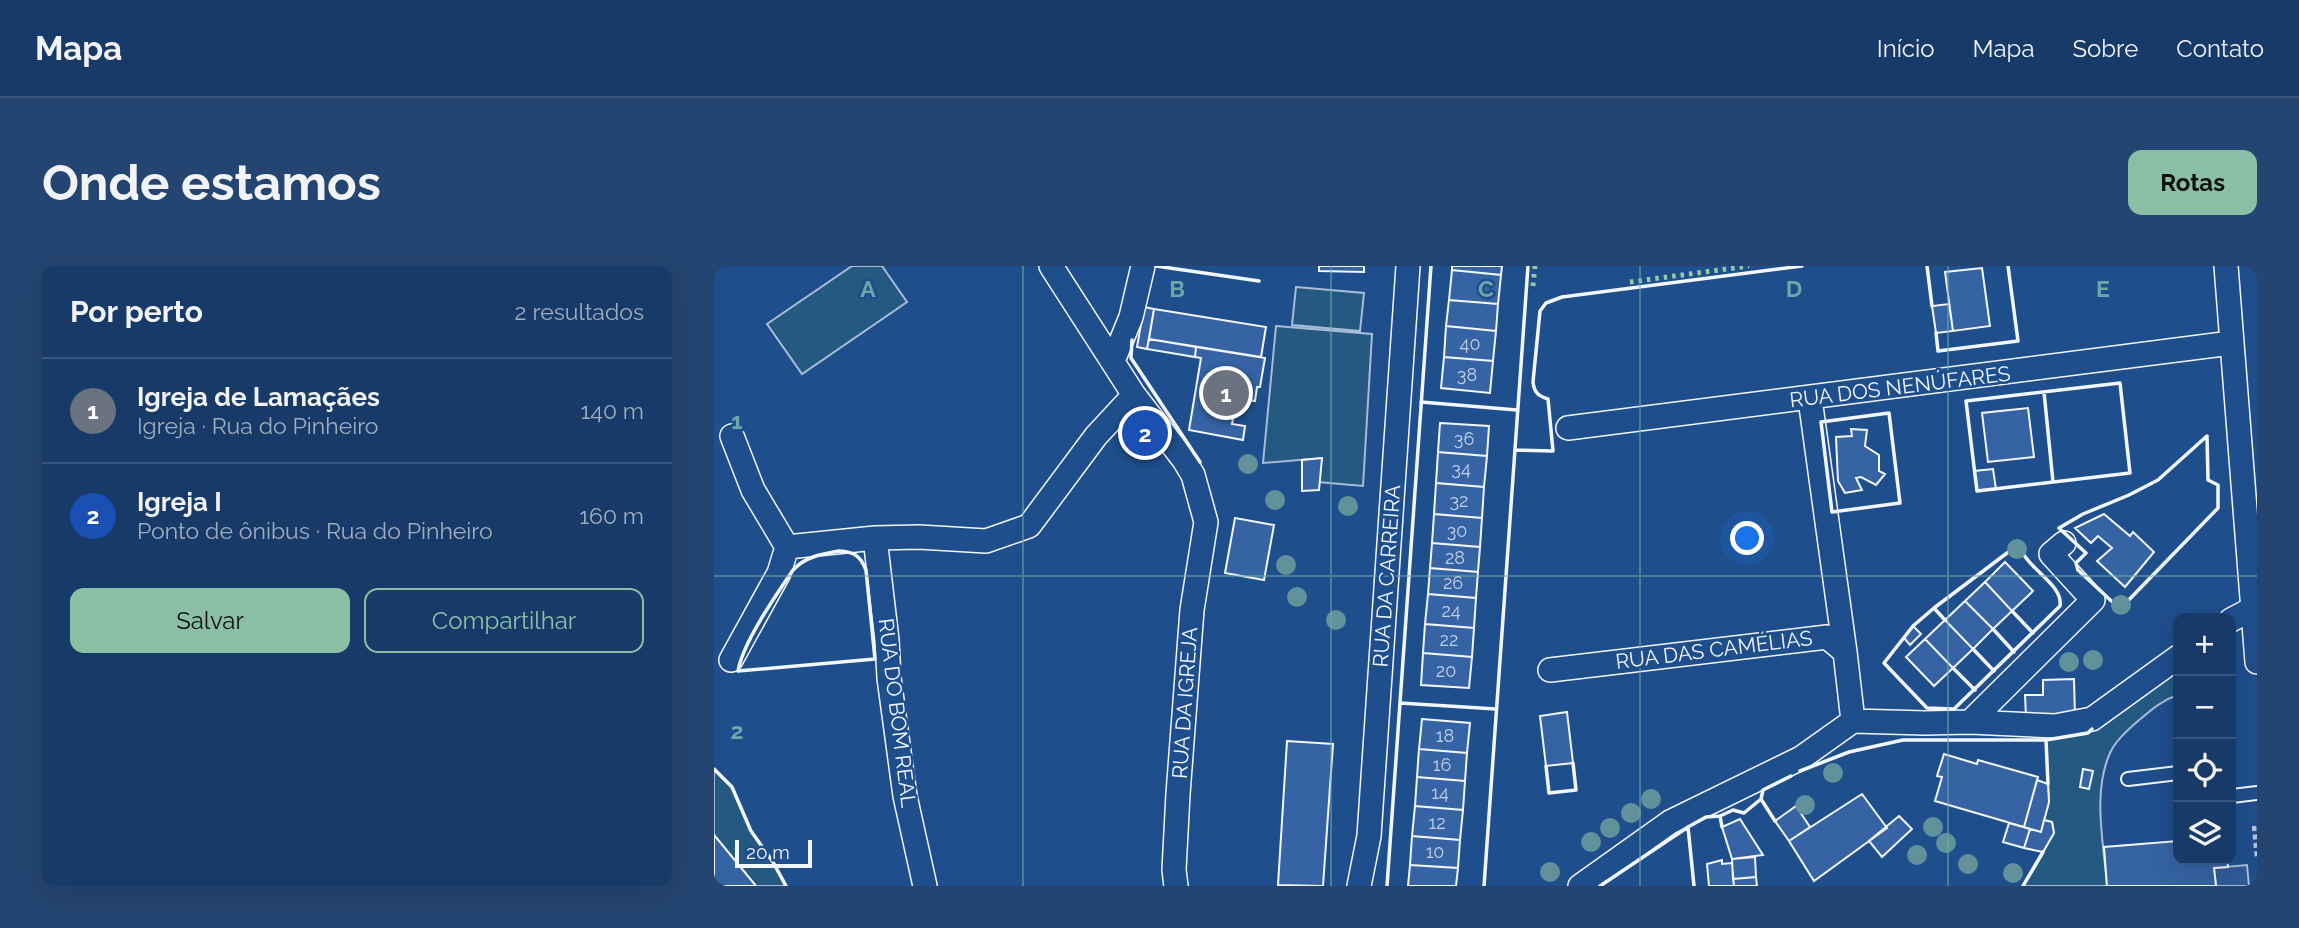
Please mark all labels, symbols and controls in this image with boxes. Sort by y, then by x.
text: Mapa [35,29,122,68]
text: Início [1877,34,1935,63]
text: Mapa [1973,34,2034,63]
text: Sobre [2072,34,2138,63]
text: Contato [2176,34,2264,63]
button: Rotas [2128,150,2257,215]
text: Onde estamos [42,154,381,211]
text: A [860,275,876,302]
text: B [1169,275,1185,302]
text: C [1478,275,1494,302]
text: D [1786,275,1802,302]
text: E [2096,275,2110,302]
text: Por perto [70,294,203,329]
text: 2 resultados [515,298,644,325]
house number: 40 [1460,333,1480,354]
street label: RUA DOS NENÚFARES [1788,361,2012,412]
house number: 38 [1457,364,1477,385]
pin: 1 [1203,367,1249,419]
text: Igreja de Lamaçães [137,382,380,412]
text: 1 [87,397,99,424]
text: 140 m [581,397,644,424]
text: 1 [731,407,743,434]
pin: 2 [1122,407,1168,459]
text: Igreja · Rua do Pinheiro [137,412,379,439]
house number: 36 [1454,428,1474,449]
house number: 34 [1451,458,1471,479]
street label: RUA DA CARREIRA [1368,484,1405,668]
text: Igreja I [137,487,222,517]
house number: 32 [1450,490,1469,511]
text: 2 [87,502,99,529]
text: 160 m [579,502,644,529]
text: Ponto de ônibus · Rua do Pinheiro [137,517,493,544]
house number: 30 [1447,520,1467,541]
your location [1730,521,1764,555]
house number: 28 [1445,547,1465,568]
house number: 26 [1443,572,1463,593]
button: Salvar [70,588,350,653]
button: Compartilhar [364,588,644,653]
house number: 24 [1441,600,1461,621]
map controls [2173,613,2236,865]
button: + [2173,613,2236,676]
street label: RUA DO BOM REAL [873,617,922,809]
street label: RUA DAS CAMÉLIAS [1614,625,1814,674]
street label: RUA DA IGREJA [1167,626,1202,780]
house number: 22 [1440,629,1458,650]
house number: 20 [1436,660,1456,681]
button: − [2173,676,2236,739]
text: 2 [731,717,743,744]
house number: 18 [1436,725,1454,746]
button: locate [2173,739,2236,802]
house number: 16 [1433,754,1451,775]
house number: 14 [1431,782,1449,803]
button: layers [2173,802,2236,865]
house number: 12 [1428,812,1446,833]
scale bar [735,837,812,869]
text: 20 m [746,841,790,863]
house number: 10 [1426,841,1444,862]

